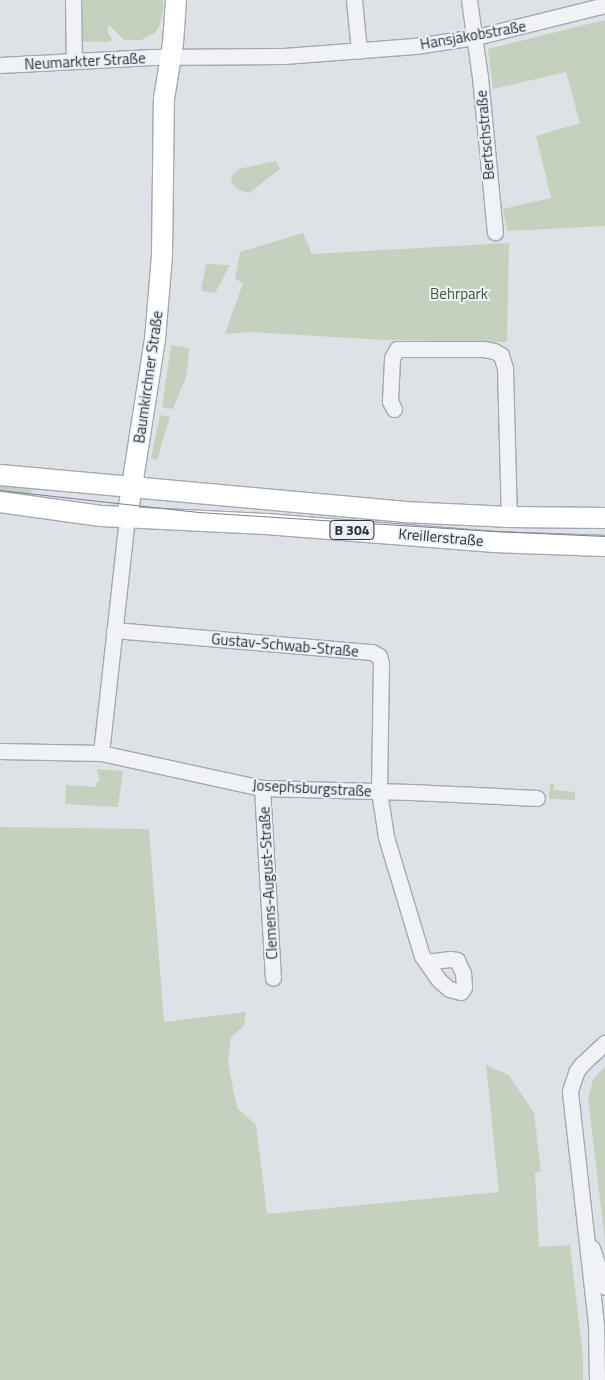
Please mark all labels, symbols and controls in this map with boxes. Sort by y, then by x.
street label: Hansjakobstraße [419,17,527,53]
street label: Neumarkter Straße [24,49,146,73]
street label: Bertschstraße [472,89,498,181]
park label: Behrpark [430,285,488,303]
street label: Baumkirchner Straße [130,310,166,444]
road number: B 304 [328,518,376,542]
street label: Kreillerstraße [398,524,484,550]
street label: Gustav-Schwab-Straße [211,630,359,660]
street label: Josephsburgstraße [252,776,372,800]
street label: Clemens-August-Straße [255,806,281,960]

